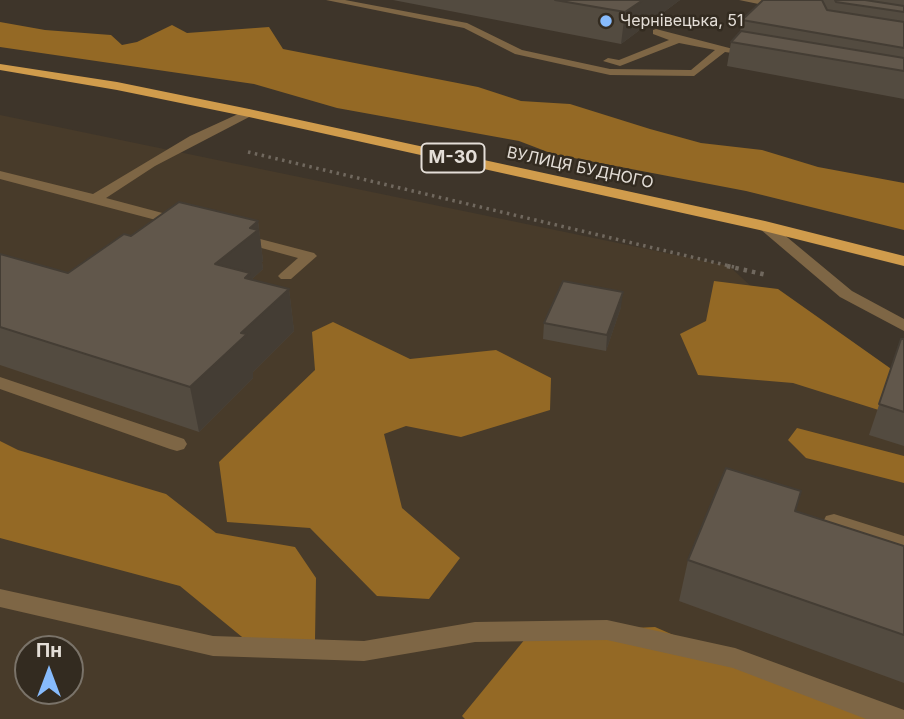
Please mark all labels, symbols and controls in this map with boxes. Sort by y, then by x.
place label: Чернівецька, 51 [620,11,744,31]
marker: Чернівецька, 51 [598,13,614,29]
street label: ВУЛИЦЯ БУДНОГО [505,143,655,193]
road number: М-30 [421,144,484,173]
north arrow [14,635,84,705]
text: Пн [36,639,62,662]

